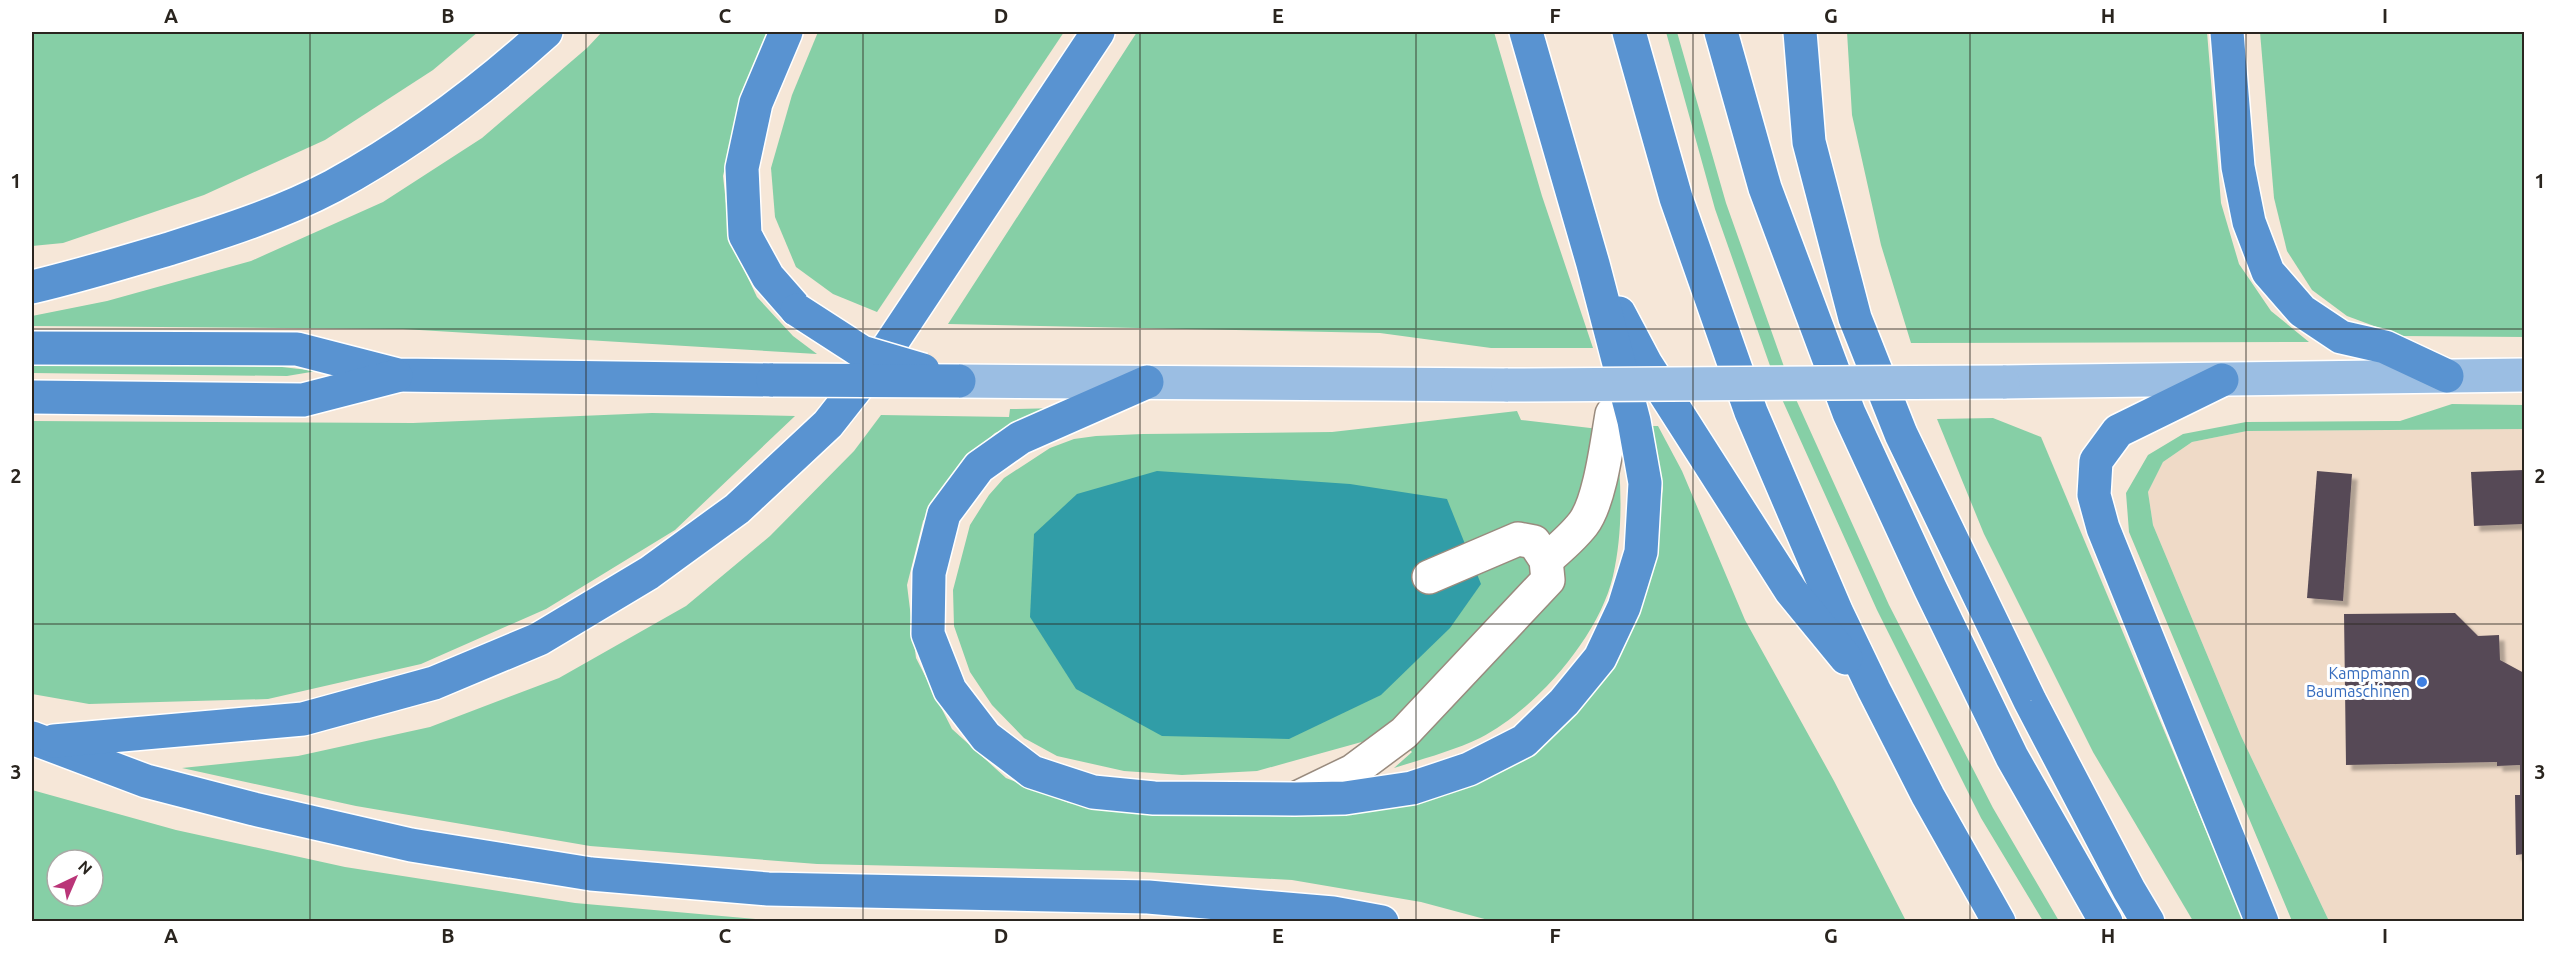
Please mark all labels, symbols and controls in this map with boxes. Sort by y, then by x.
text: A [164,4,178,27]
text: B [441,4,455,27]
text: C [719,4,732,27]
text: D [994,4,1008,27]
text: E [1272,4,1284,27]
text: F [1549,4,1561,27]
text: G [1824,4,1838,27]
text: H [2101,4,2115,27]
text: I [2382,4,2388,27]
text: 1 [10,169,22,192]
text: 1 [2534,169,2546,192]
text: 2 [10,464,22,487]
text: 2 [2534,464,2546,487]
place label: Kampmann Baumaschinen [2306,664,2410,700]
marker: Kampmann Baumaschinen [2415,675,2429,689]
text: 3 [10,760,22,783]
text: 3 [2534,760,2546,783]
north arrow [45,848,105,908]
text: N [75,857,96,878]
text: A [164,924,178,947]
text: B [441,924,455,947]
text: C [719,924,732,947]
text: D [994,924,1008,947]
text: E [1272,924,1284,947]
text: F [1549,924,1561,947]
text: G [1824,924,1838,947]
text: H [2101,924,2115,947]
text: I [2382,924,2388,947]

